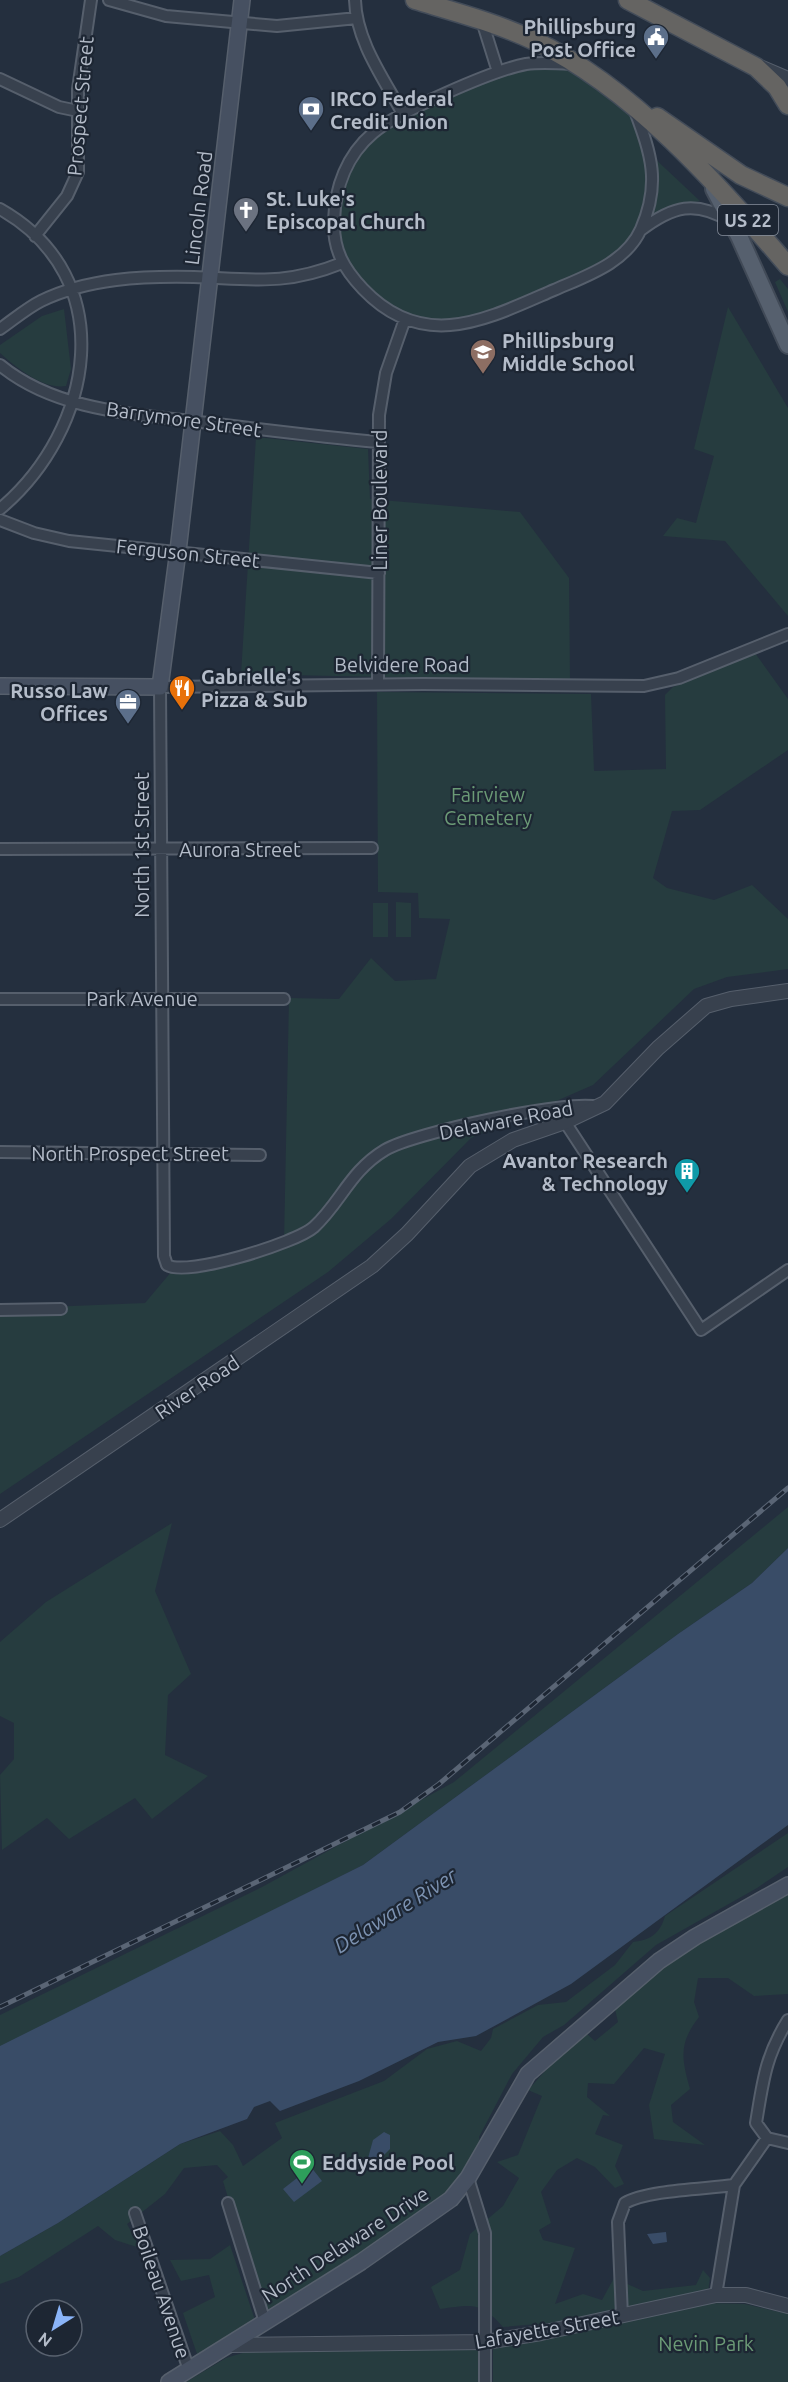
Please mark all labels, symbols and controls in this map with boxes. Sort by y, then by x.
place label: Phillipsburg Post Office [523,15,636,61]
public building icon: Phillipsburg Post Office [641,22,671,60]
street label: Prospect Street [62,35,98,177]
place label: IRCO Federal Credit Union [330,87,453,133]
bank icon: IRCO Federal Credit Union [296,94,326,132]
street label: Lincoln Road [180,150,216,266]
place label: St. Luke's Episcopal Church [266,187,426,233]
church icon: St. Luke's Episcopal Church [231,195,261,233]
road number: US 22 [718,205,778,235]
place label: Phillipsburg Middle School [502,329,635,375]
school or university icon: Phillipsburg Middle School [468,337,498,375]
street label: Barrymore Street [105,397,263,441]
street label: Liner Boulevard [368,429,391,571]
street label: Ferguson Street [115,534,261,572]
street label: Belvidere Road [334,653,470,676]
place label: Gabrielle's Pizza & Sub [201,665,308,711]
restaurant icon: Gabrielle's Pizza & Sub [167,673,197,711]
place label: Russo Law Offices [10,679,108,725]
office icon: Russo Law Offices [113,687,143,725]
street label: North 1st Street [130,772,153,918]
park label: Fairview Cemetery [444,783,532,829]
street label: Aurora Street [179,838,301,861]
street label: Park Avenue [86,987,198,1010]
street label: Delaware Road [437,1096,575,1144]
street label: North Prospect Street [31,1142,229,1165]
place label: Avantor Research & Technology [502,1149,668,1195]
building icon: Avantor Research & Technology [672,1156,702,1194]
street label: River Road [151,1351,243,1423]
water label: Delaware River [329,1862,462,1957]
sports icon: Eddyside Pool [287,2147,317,2185]
place label: Eddyside Pool [322,2151,454,2174]
street label: North Delaware Drive [257,2181,433,2307]
street label: Boileau Avenue [128,2222,196,2362]
north arrow [24,2298,84,2358]
street label: Lafayette Street [473,2305,621,2353]
text: N [35,2329,55,2351]
park label: Nevin Park [658,2332,754,2355]

